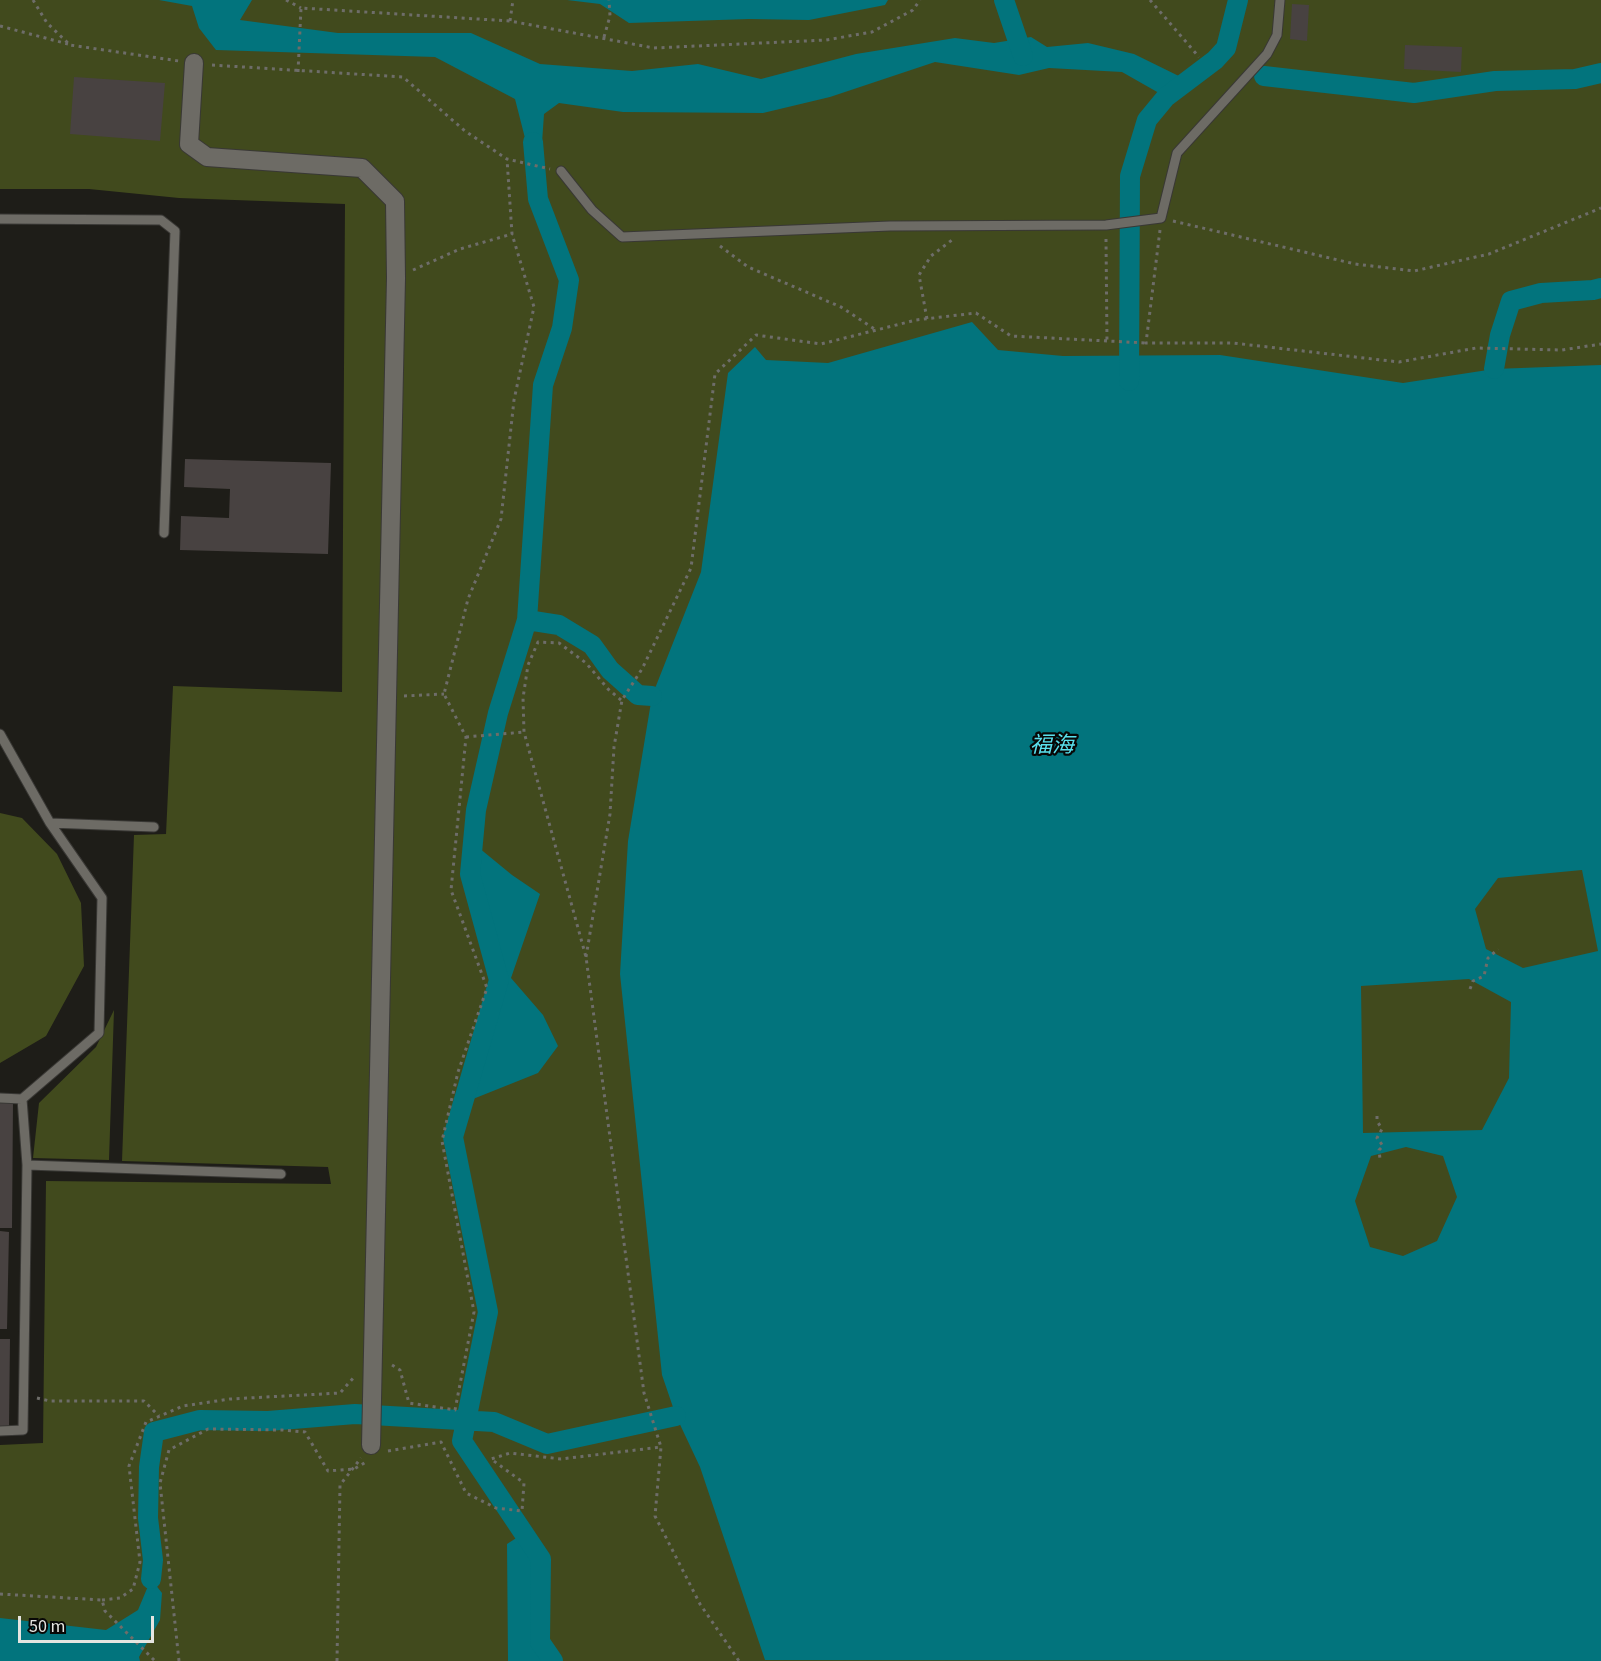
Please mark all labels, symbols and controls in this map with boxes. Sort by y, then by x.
water label: 福海 [1030,734,1074,760]
scale bar [21,1604,158,1642]
text: 50 m [29,1614,65,1639]

